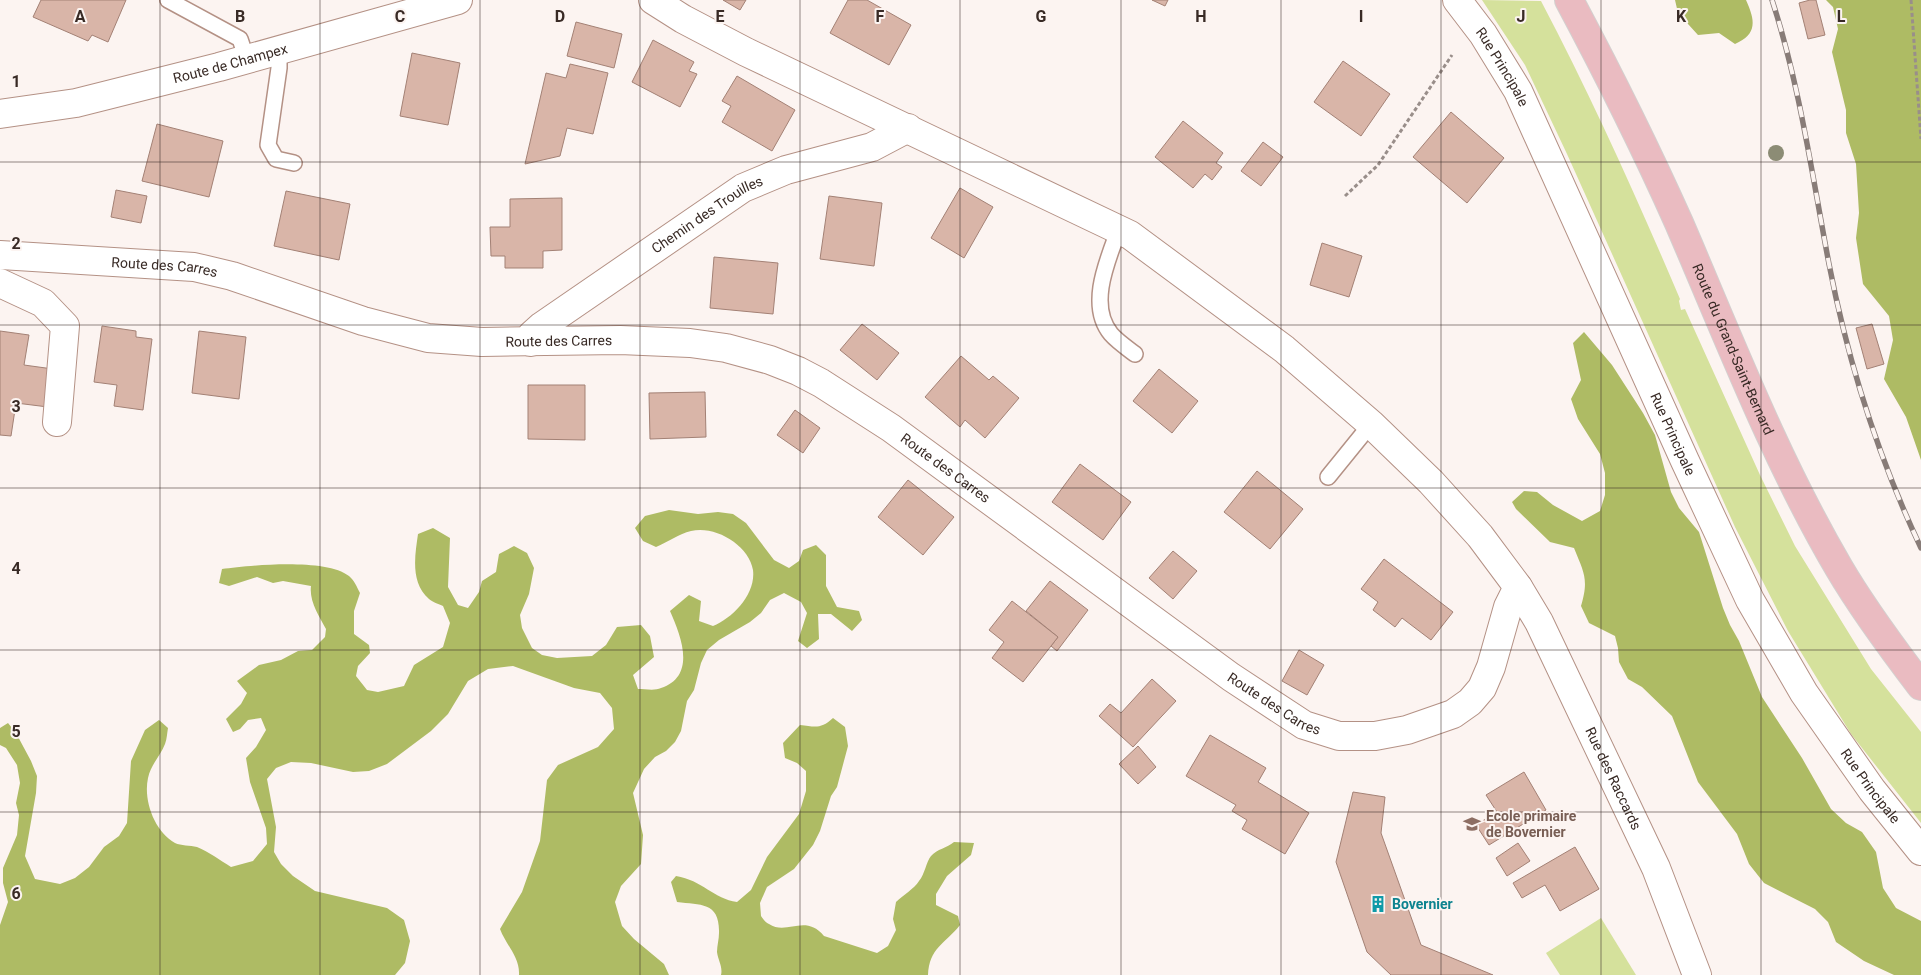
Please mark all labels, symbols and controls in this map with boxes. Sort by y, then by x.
text: A [75,7,86,26]
text: B [235,7,245,26]
text: C [395,7,405,26]
text: D [555,7,565,26]
text: E [716,7,725,26]
text: F [876,7,885,26]
text: G [1036,7,1047,26]
text: H [1195,7,1207,26]
text: I [1359,7,1363,26]
text: J [1517,7,1525,26]
text: K [1676,7,1687,26]
text: L [1837,7,1846,26]
street label: Rue Principale [1473,24,1532,109]
street label: Route de Champex [171,40,289,86]
text: 1 [11,72,21,91]
street label: Chemin des Trouilles [648,173,765,256]
text: 2 [11,234,21,253]
street label: Route des Carres [111,254,219,280]
street label: Route du Grand-Saint-Bernard [1689,261,1777,437]
street label: Route des Carres [505,332,612,350]
street label: Rue Principale [1647,390,1699,478]
text: 3 [11,397,21,416]
street label: Route des Carres [898,430,993,506]
text: 4 [11,559,21,578]
street label: Route des Carres [1225,669,1323,738]
text: 5 [11,722,21,741]
street label: Rue des Raccards [1582,725,1645,832]
street label: Rue Principale [1838,746,1904,827]
place label: Ecole primaire de Bovernier [1486,808,1577,840]
school or university icon: Ecole primaire de Bovernier [1462,814,1482,834]
text: 6 [11,884,21,903]
building icon: Bovernier [1368,894,1388,914]
place label: Bovernier [1392,896,1453,912]

